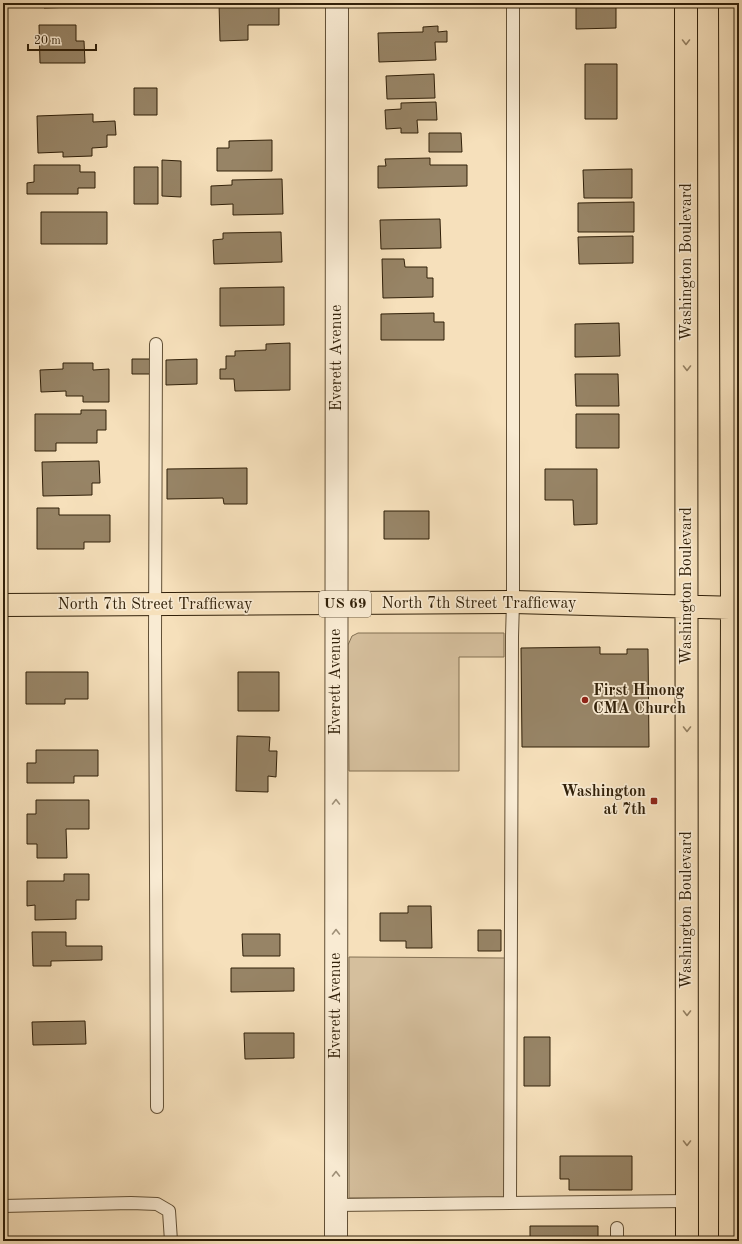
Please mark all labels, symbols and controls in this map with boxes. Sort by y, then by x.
scale bar [28,26,96,52]
text: 20 m [34,35,61,47]
one-way arrow [682,39,690,45]
street label: Washington Boulevard [679,183,695,341]
street label: Everett Avenue [329,305,345,411]
one-way arrow [683,365,691,371]
street label: Washington Boulevard [679,507,695,665]
road number: US 69 [319,591,371,617]
street label: North 7th Street Trafficway [381,596,577,612]
street label: North 7th Street Trafficway [57,597,253,613]
street label: Everett Avenue [328,629,344,735]
place label: First Hmong CMA Church [593,683,686,717]
marker: First Hmong CMA Church [580,695,590,705]
one-way arrow [683,726,691,732]
place label: Washington at 7th [561,784,646,818]
marker: Washington at 7th [649,796,659,806]
one-way arrow [332,799,340,805]
street label: Washington Boulevard [679,831,695,989]
one-way arrow [332,929,340,935]
street label: Everett Avenue [328,953,344,1059]
one-way arrow [683,1010,691,1016]
one-way arrow [683,1140,691,1146]
one-way arrow [332,1171,340,1177]

